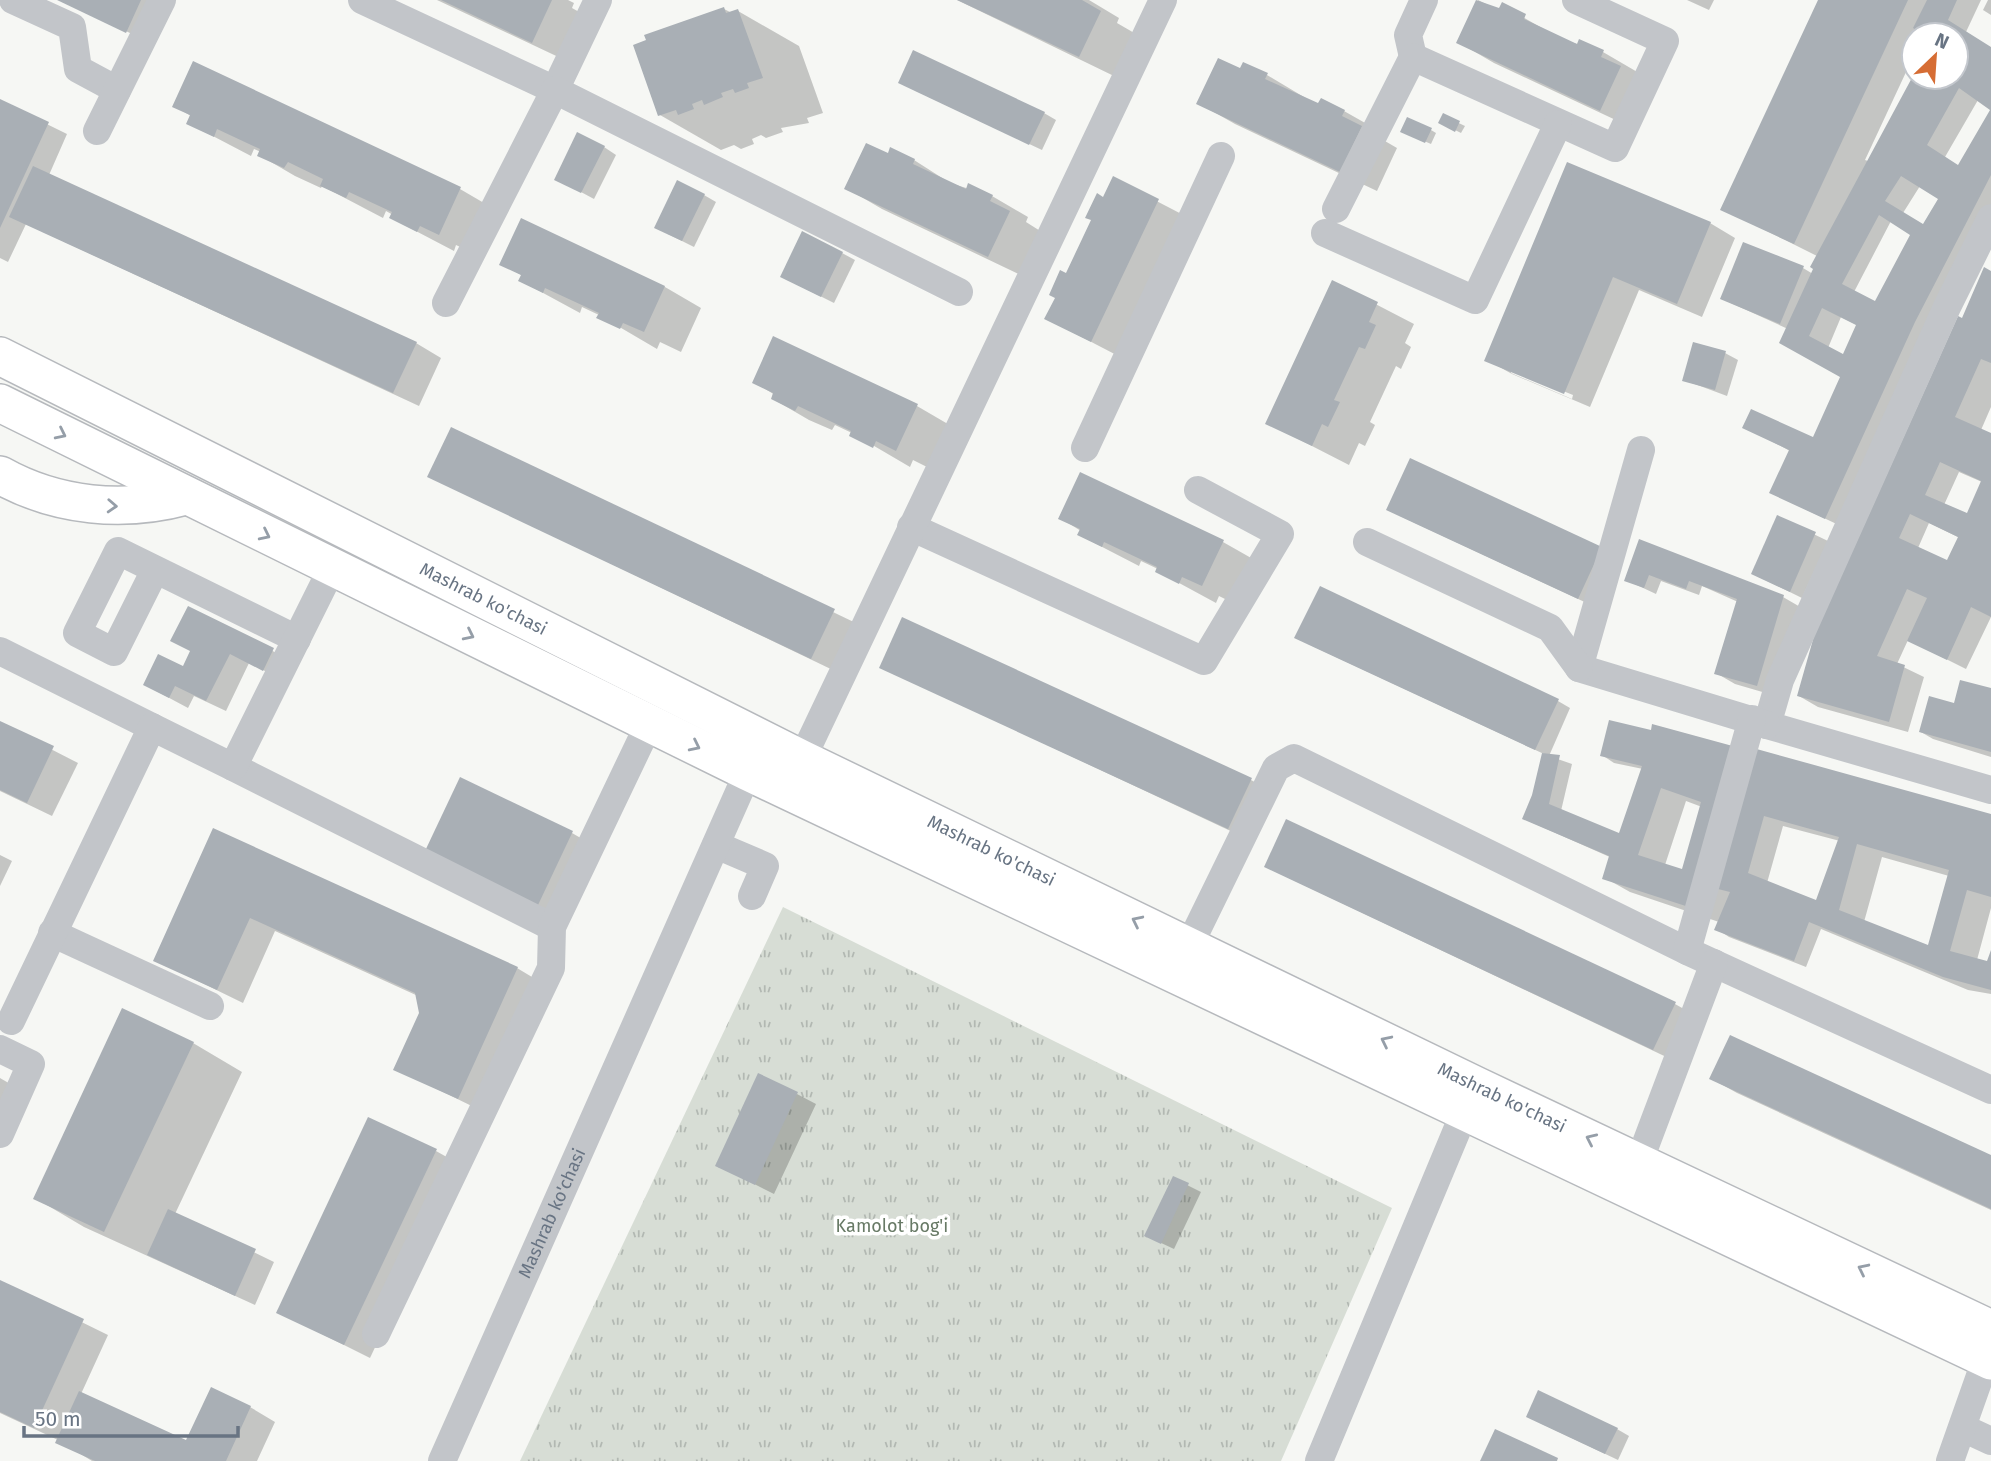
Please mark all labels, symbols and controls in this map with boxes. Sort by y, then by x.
north arrow [1900,21,1970,91]
text: N [1931,28,1953,54]
one-way arrow [54,425,66,439]
one-way arrow [107,498,118,513]
one-way arrow [258,526,270,540]
street label: Mashrab ko'chasi [416,558,551,640]
one-way arrow [462,627,474,641]
one-way arrow [688,738,700,752]
street label: Mashrab ko'chasi [924,810,1059,891]
one-way arrow [1132,915,1144,929]
one-way arrow [1381,1036,1393,1050]
street label: Mashrab ko'chasi [1434,1058,1570,1138]
one-way arrow [1586,1134,1598,1148]
street label: Mashrab ko'chasi [514,1145,590,1282]
park label: Kamolot bog'i [836,1215,948,1237]
one-way arrow [1858,1264,1870,1278]
scale bar [24,1394,238,1438]
text: 50 m [35,1406,81,1432]

